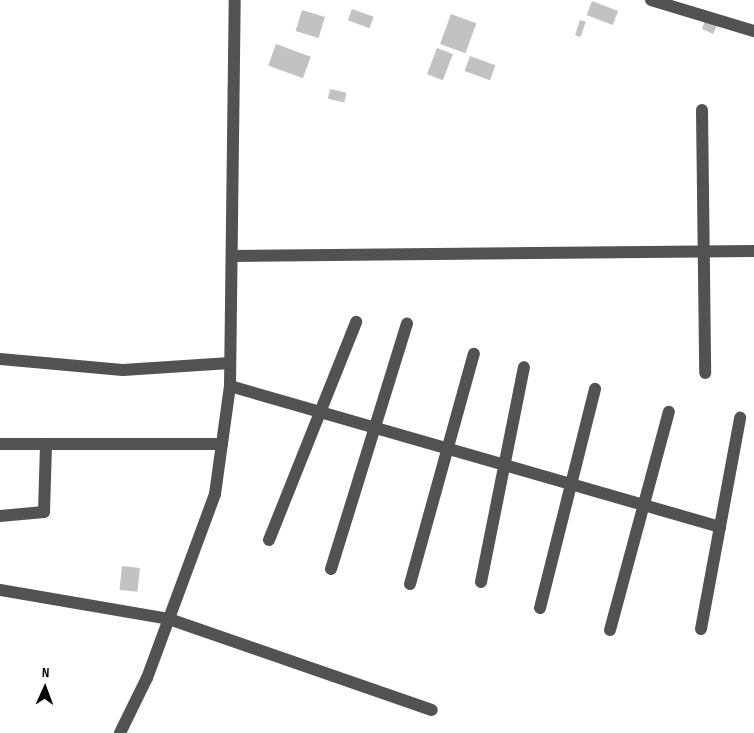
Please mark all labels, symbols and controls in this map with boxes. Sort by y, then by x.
north arrow [20,663,70,713]
text: N [41,664,50,681]

